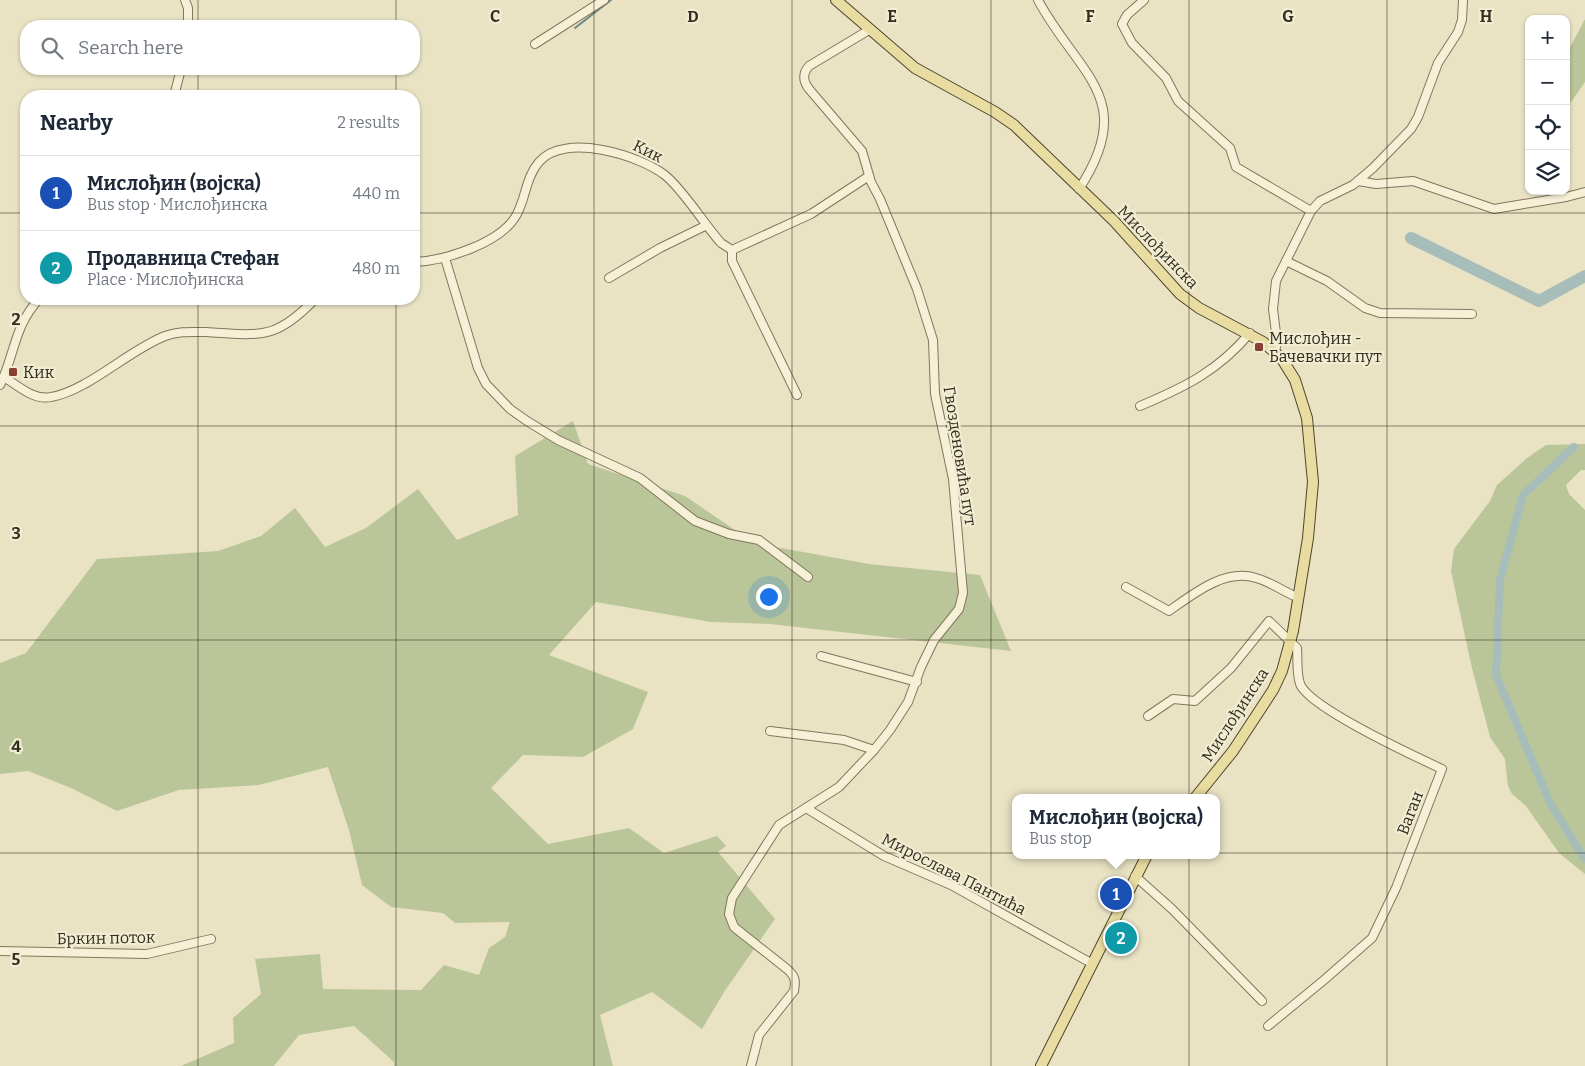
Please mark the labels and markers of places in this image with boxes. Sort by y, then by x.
place label: Мислођин - Бачевачки пут [1269,329,1382,366]
marker: Мислођин - Бачевачки пут [1253,341,1265,353]
place label: Кик [23,363,55,382]
marker: Кик [7,366,19,378]
pin: 1 [1100,875,1132,913]
pin: 2 [1105,919,1137,957]

